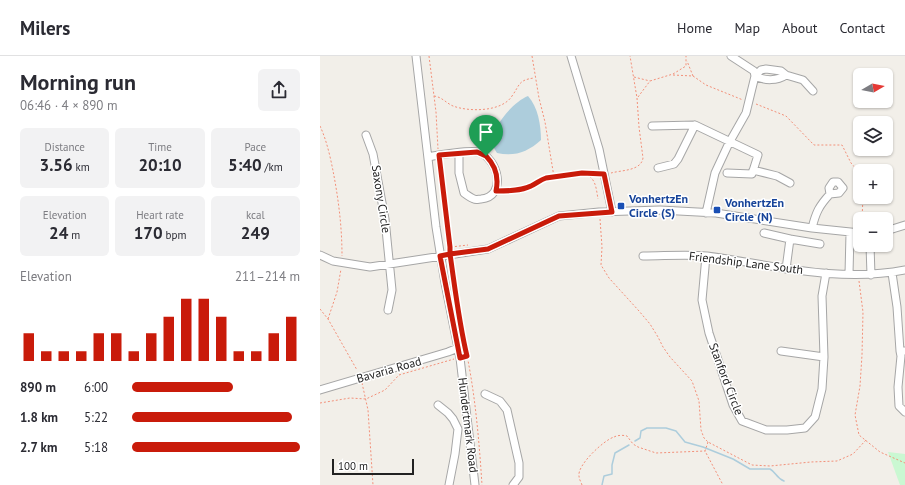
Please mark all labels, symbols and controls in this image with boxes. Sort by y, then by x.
text: Milers [20,16,70,40]
text: Home [677,19,712,37]
text: Map [734,19,760,37]
text: About [782,19,818,37]
text: Contact [840,19,885,37]
text: Morning run [20,68,136,96]
north arrow [853,68,893,108]
map controls [853,68,893,252]
button: share [258,69,300,111]
text: 06:46 · 4 × 890 m [20,97,117,114]
pin [469,115,503,156]
button: layers [853,116,893,156]
icon: arrive [475,121,497,143]
text: Distance [45,140,85,154]
text: Time [148,140,172,154]
text: Pace [245,140,266,154]
text: 3.56 [40,154,73,176]
text: 20:10 [138,154,182,176]
text: 5:40 [228,154,262,176]
text: km [73,160,90,174]
text: /km [262,160,283,174]
street label: Saxony Circle [369,164,394,234]
button: + [853,164,893,204]
place label: VonhertzEn Circle (S) [628,191,688,220]
place label: VonhertzEn Circle (N) [724,195,784,224]
marker: VonhertzEn Circle (S) [616,201,626,211]
marker: VonhertzEn Circle (N) [712,205,722,215]
text: Elevation [43,208,87,222]
text: Heart rate [136,208,184,222]
text: kcal [246,208,265,222]
button: − [853,212,893,252]
text: 24 [49,222,68,244]
text: 170 [134,222,163,244]
text: 249 [241,222,270,244]
text: m [68,228,80,242]
text: bpm [163,228,186,242]
street label: Friendship Lane South [688,248,804,277]
text: Elevation [20,268,72,285]
text: 211–214 m [235,268,300,285]
street label: Stanford Circle [706,341,747,417]
street label: Bavaria Road [355,353,423,386]
street label: Hundertmark Road [455,376,482,473]
text: 890 m [20,379,56,396]
text: 6:00 [84,379,108,396]
text: 1.8 km [20,409,58,426]
text: 5:22 [84,409,108,426]
text: 2.7 km [20,439,57,456]
text: 5:18 [84,439,108,456]
scale bar [332,457,414,476]
text: 100 m [338,459,368,473]

